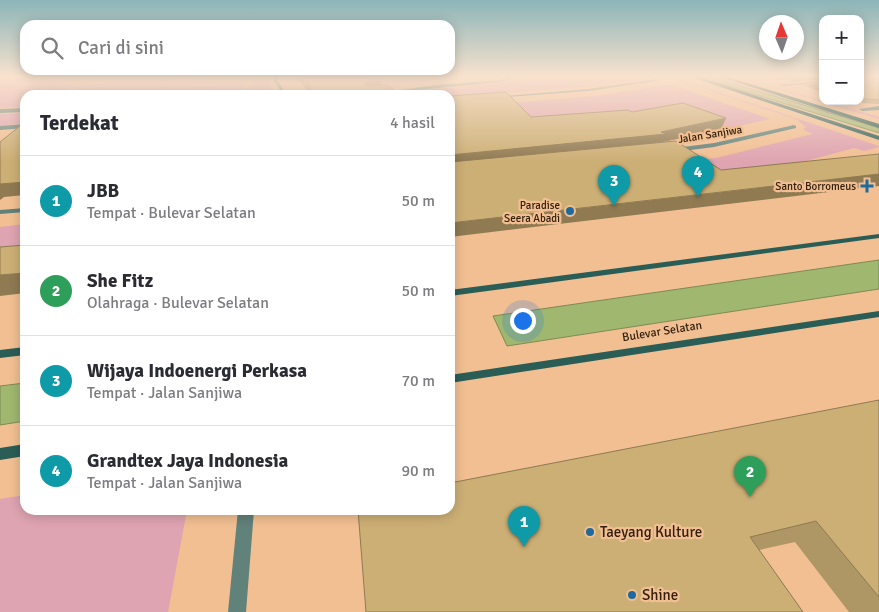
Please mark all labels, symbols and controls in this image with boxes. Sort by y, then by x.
north arrow [759,15,804,60]
map controls [819,15,864,105]
button: + [819,15,864,60]
search box [20,20,455,75]
icon: search [38,34,66,62]
text: Cari di sini [78,36,164,60]
button: − [819,60,864,105]
text: Terdekat [40,110,119,136]
text: 4 hasil [390,113,435,133]
street label: Jalan Sanjiwa [677,123,743,146]
pin: 4 [682,156,714,197]
pin: 3 [598,165,630,206]
text: JBB [87,179,119,203]
marker: Santo Borromeus [860,179,874,193]
place label: Santo Borromeus [775,180,856,193]
text: 1 [52,191,60,211]
text: 50 m [401,191,435,211]
place label: Paradise Seera Abadi [504,199,560,225]
text: Tempat · Bulevar Selatan [87,203,256,223]
marker: Paradise Seera Abadi [564,205,576,217]
text: She Fitz [87,269,153,293]
text: 2 [52,281,60,301]
text: 50 m [401,281,435,301]
text: Olahraga · Bulevar Selatan [87,293,269,313]
your location [510,308,536,334]
street label: Bulevar Selatan [621,318,703,345]
text: Wijaya Indoenergi Perkasa [87,359,307,383]
text: 3 [52,371,60,391]
text: 70 m [401,371,435,391]
text: Tempat · Jalan Sanjiwa [87,383,242,403]
text: Grandtex Jaya Indonesia [87,449,288,473]
pin: 2 [734,456,766,497]
text: 4 [52,461,60,481]
text: 90 m [401,461,435,481]
text: Tempat · Jalan Sanjiwa [87,473,242,493]
pin: 1 [508,506,540,547]
place label: Taeyang Kulture [600,523,702,541]
marker: Taeyang Kulture [584,526,596,538]
place label: Shine [642,586,678,604]
marker: Shine [626,589,638,601]

